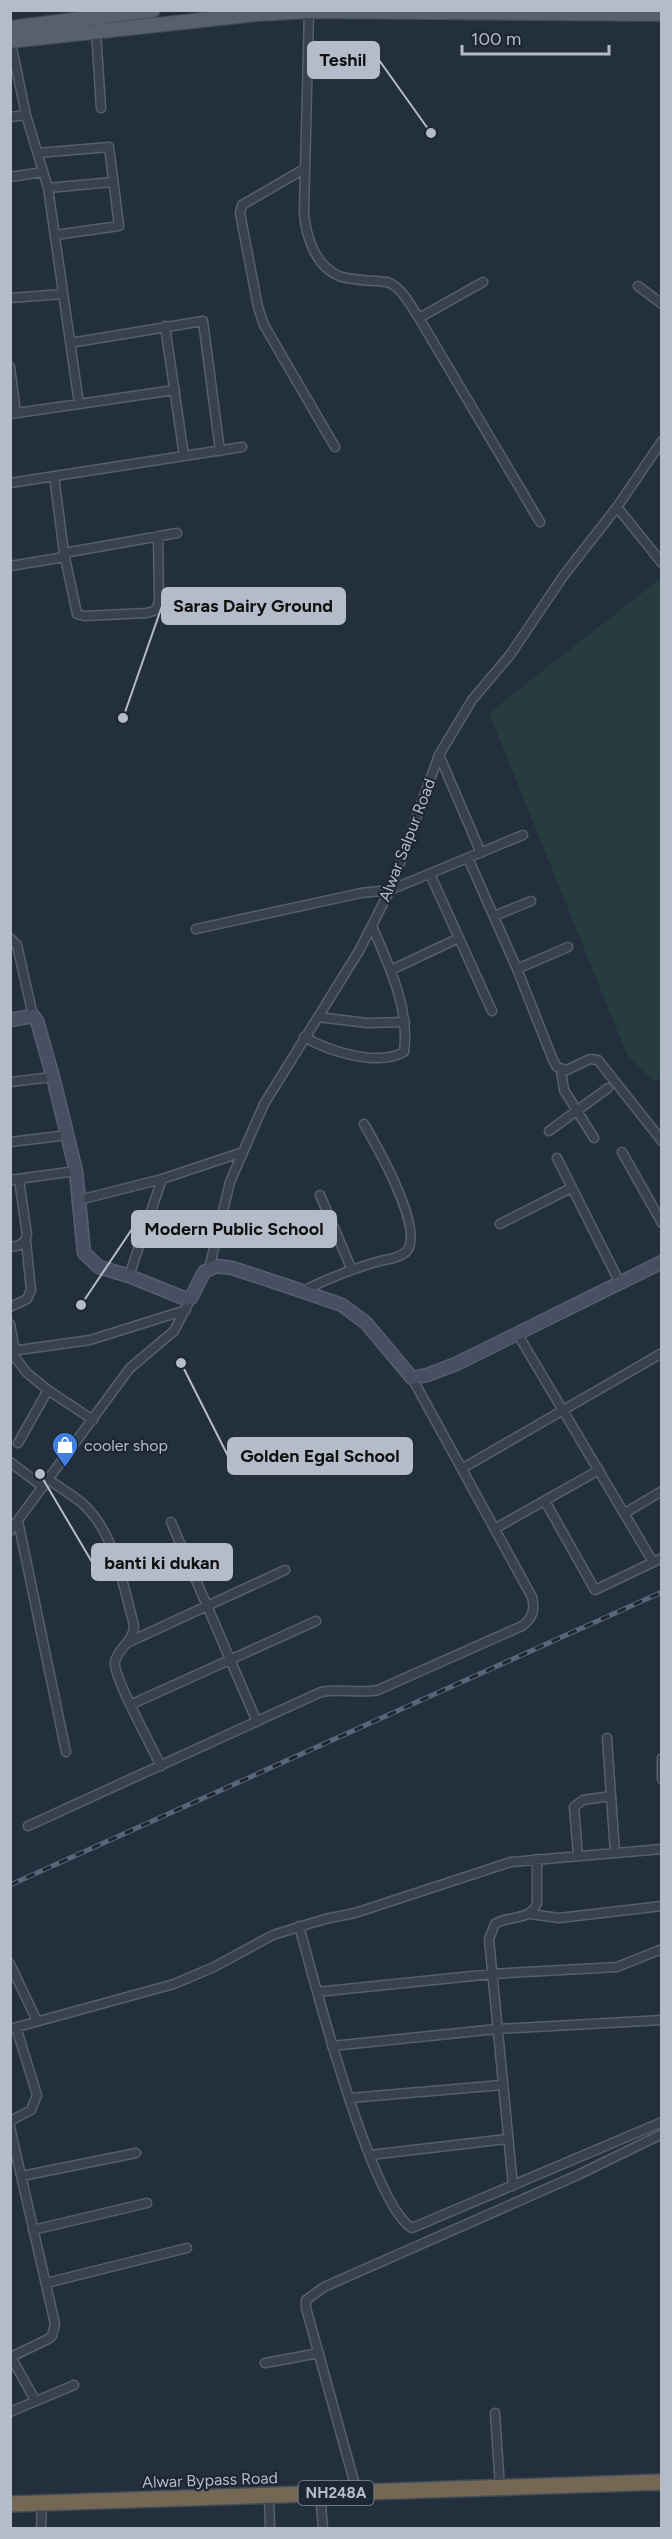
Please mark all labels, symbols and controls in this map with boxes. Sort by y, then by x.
scale bar [462,18,609,56]
text: 100 m [471,28,521,50]
callout: Teshil [308,42,379,78]
text: Teshil [319,49,367,71]
callout: Saras Dairy Ground [162,588,345,624]
text: Saras Dairy Ground [173,595,333,617]
street label: Alwar Salpur Road [375,776,439,904]
callout: Modern Public School [132,1211,336,1247]
text: Modern Public School [144,1218,324,1240]
shop icon: cooler shop [50,1430,80,1468]
place label: cooler shop [84,1436,168,1455]
callout: Golden Egal School [228,1438,412,1474]
text: Golden Egal School [240,1445,400,1467]
callout: banti ki dukan [92,1544,232,1580]
text: banti ki dukan [104,1552,220,1574]
street label: Alwar Bypass Road [142,2468,278,2492]
road number: NH248A [298,2481,374,2505]

